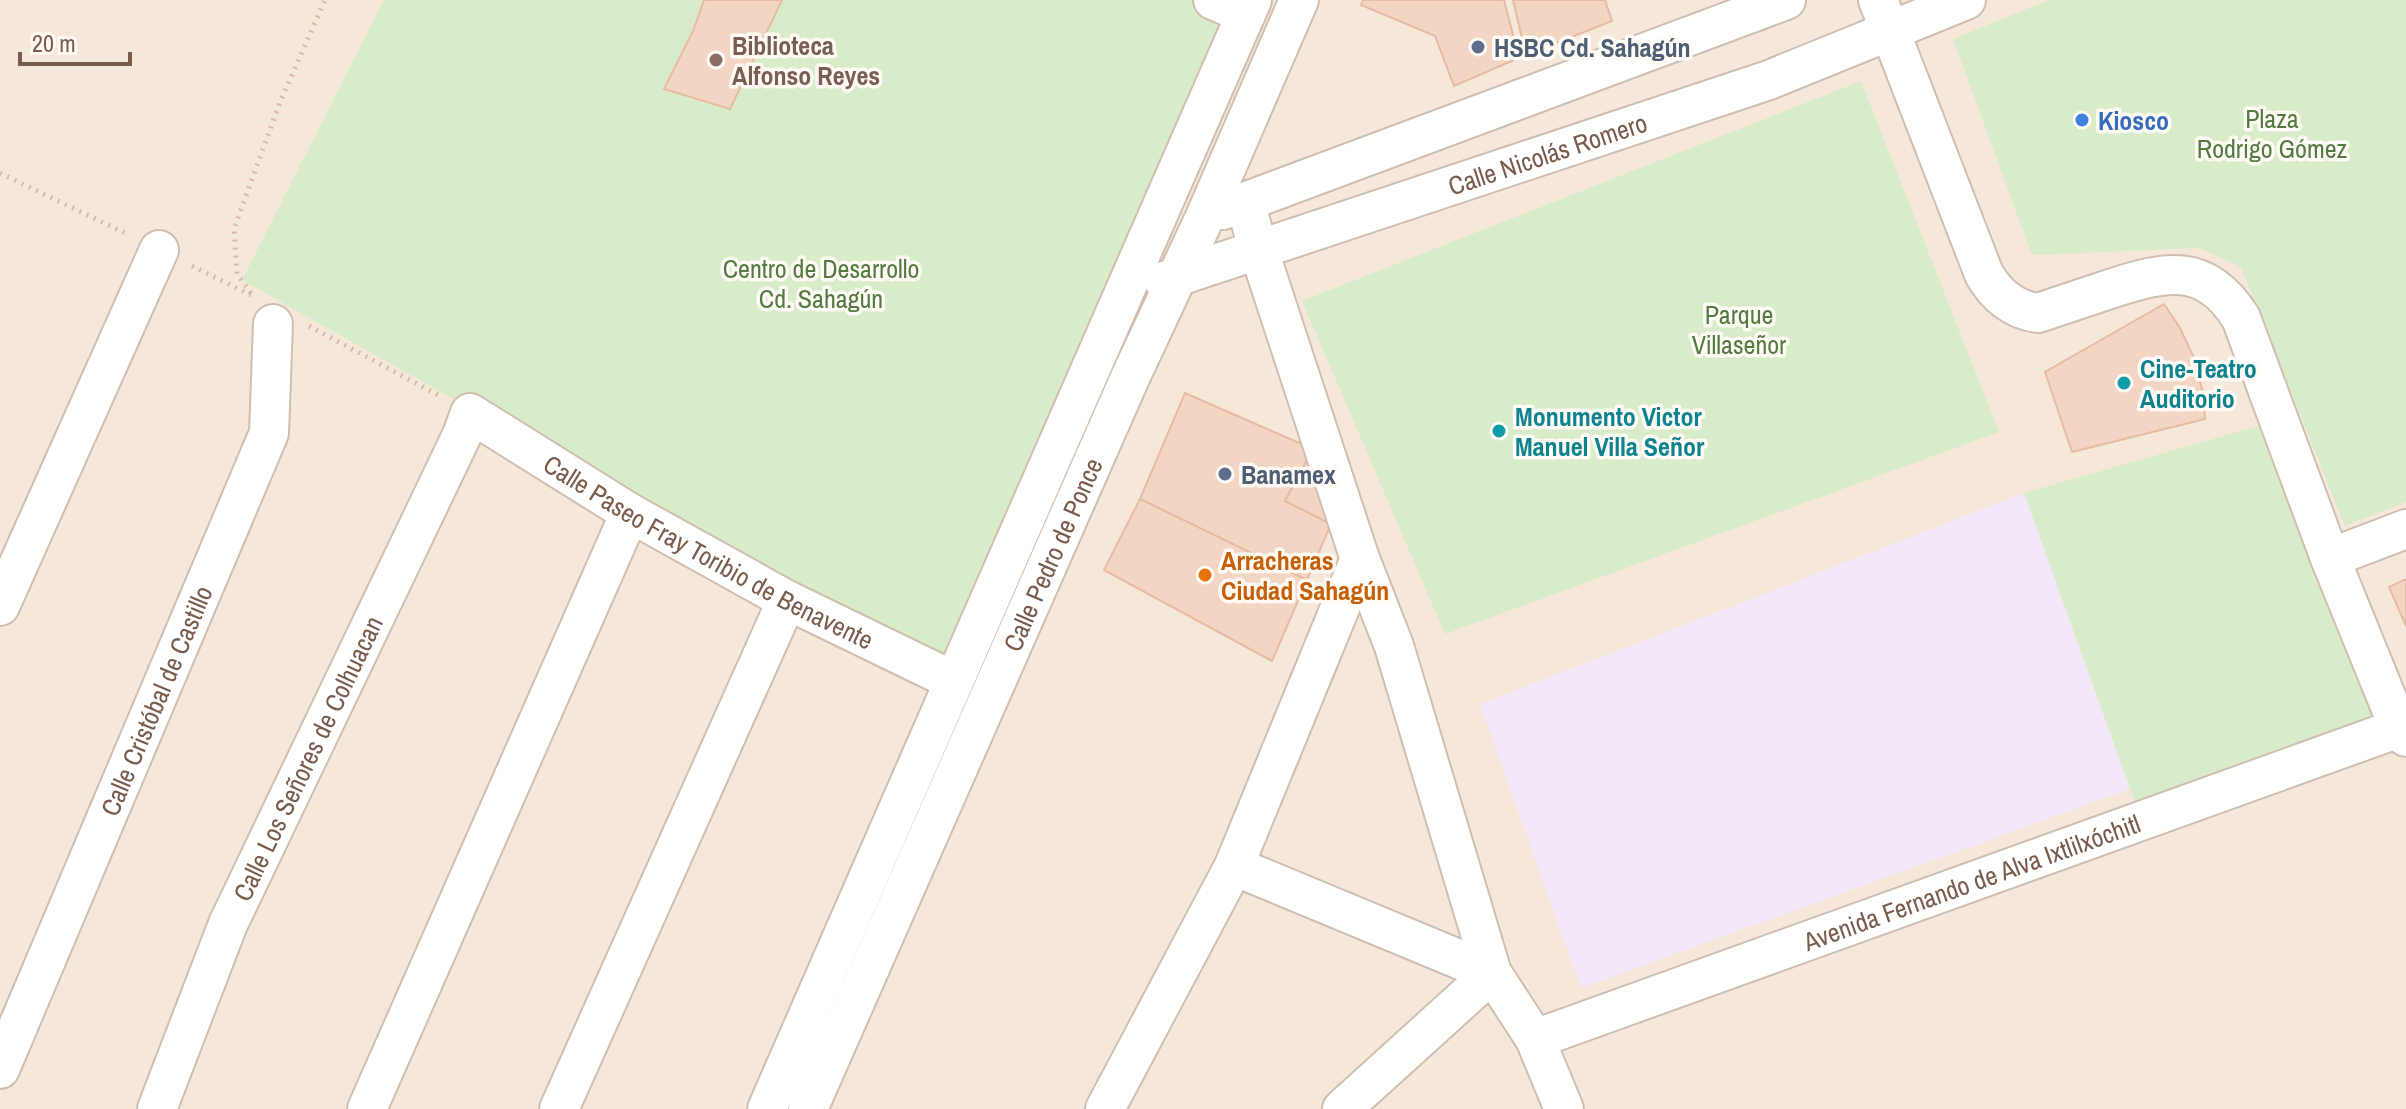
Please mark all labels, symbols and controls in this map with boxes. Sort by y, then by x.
scale bar [20,16,130,66]
text: 20 m [32,27,76,59]
place label: Biblioteca Alfonso Reyes [732,28,880,93]
place label: HSBC Cd. Sahagún [1494,30,1691,65]
marker: HSBC Cd. Sahagún [1469,38,1487,56]
marker: Biblioteca Alfonso Reyes [707,51,725,69]
park label: Plaza Rodrigo Gómez [2197,101,2347,166]
place label: Kiosco [2098,103,2169,138]
street label: Calle Nicolás Romero [1443,104,1651,203]
marker: Kiosco [2073,111,2091,129]
park label: Centro de Desarrollo Cd. Sahagún [723,251,919,316]
park label: Parque Villaseñor [1692,297,1786,362]
place label: Cine-Teatro Auditorio [2140,351,2257,416]
marker: Cine-Teatro Auditorio [2115,374,2133,392]
place label: Monumento Victor Manuel Villa Señor [1515,399,1705,464]
marker: Monumento Victor Manuel Villa Señor [1490,422,1508,440]
street label: Calle Paseo Fray Toribio de Benavente [537,446,879,657]
street label: Calle Pedro de Ponce [994,452,1110,656]
place label: Banamex [1241,457,1336,492]
marker: Banamex [1216,465,1234,483]
place label: Arracheras Ciudad Sahagún [1221,543,1389,608]
marker: Arracheras Ciudad Sahagún [1196,566,1214,584]
street label: Calle Cristóbal de Castillo [92,580,220,821]
street label: Calle Los Señores de Colhuacan [224,610,390,906]
street label: Avenida Fernando de Alva Ixtlilxóchitl [1797,805,2145,959]

